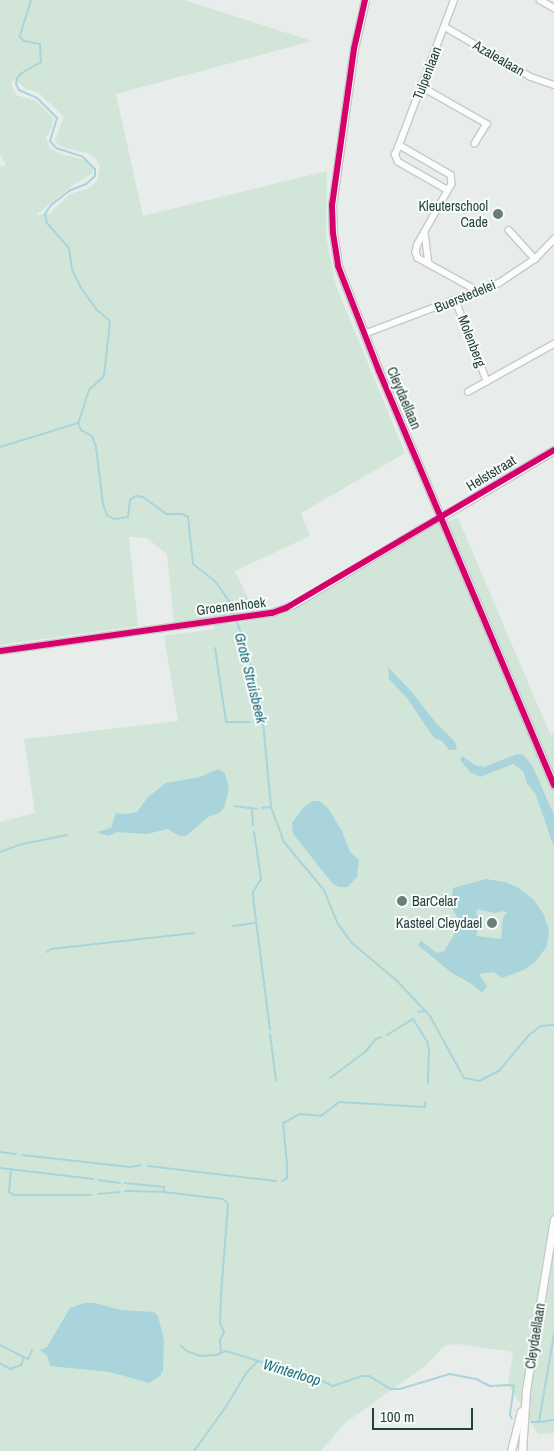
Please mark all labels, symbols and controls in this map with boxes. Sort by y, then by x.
street label: Azalealaan [470,37,528,79]
street label: Tulpenlaan [409,44,445,102]
place label: Kleuterschool Cade [418,198,488,230]
marker: Kleuterschool Cade [492,208,504,220]
street label: Buerstedelei [432,276,498,316]
street label: Molenberg [454,313,490,369]
street label: Cleydaellaan [383,364,425,432]
street label: Helststraat [463,452,519,494]
street label: Groenenhoek [195,593,267,619]
water label: Grote Struisbeek [231,631,271,725]
place label: BarCelar [412,893,457,909]
marker: BarCelar [396,895,408,907]
place label: Kasteel Cleydael [396,915,482,931]
marker: Kasteel Cleydael [486,917,498,929]
street label: Cleydaellaan [522,1302,548,1370]
water label: Winterloop [261,1355,323,1389]
scale bar [374,1398,475,1430]
text: 100 m [380,1406,414,1427]

